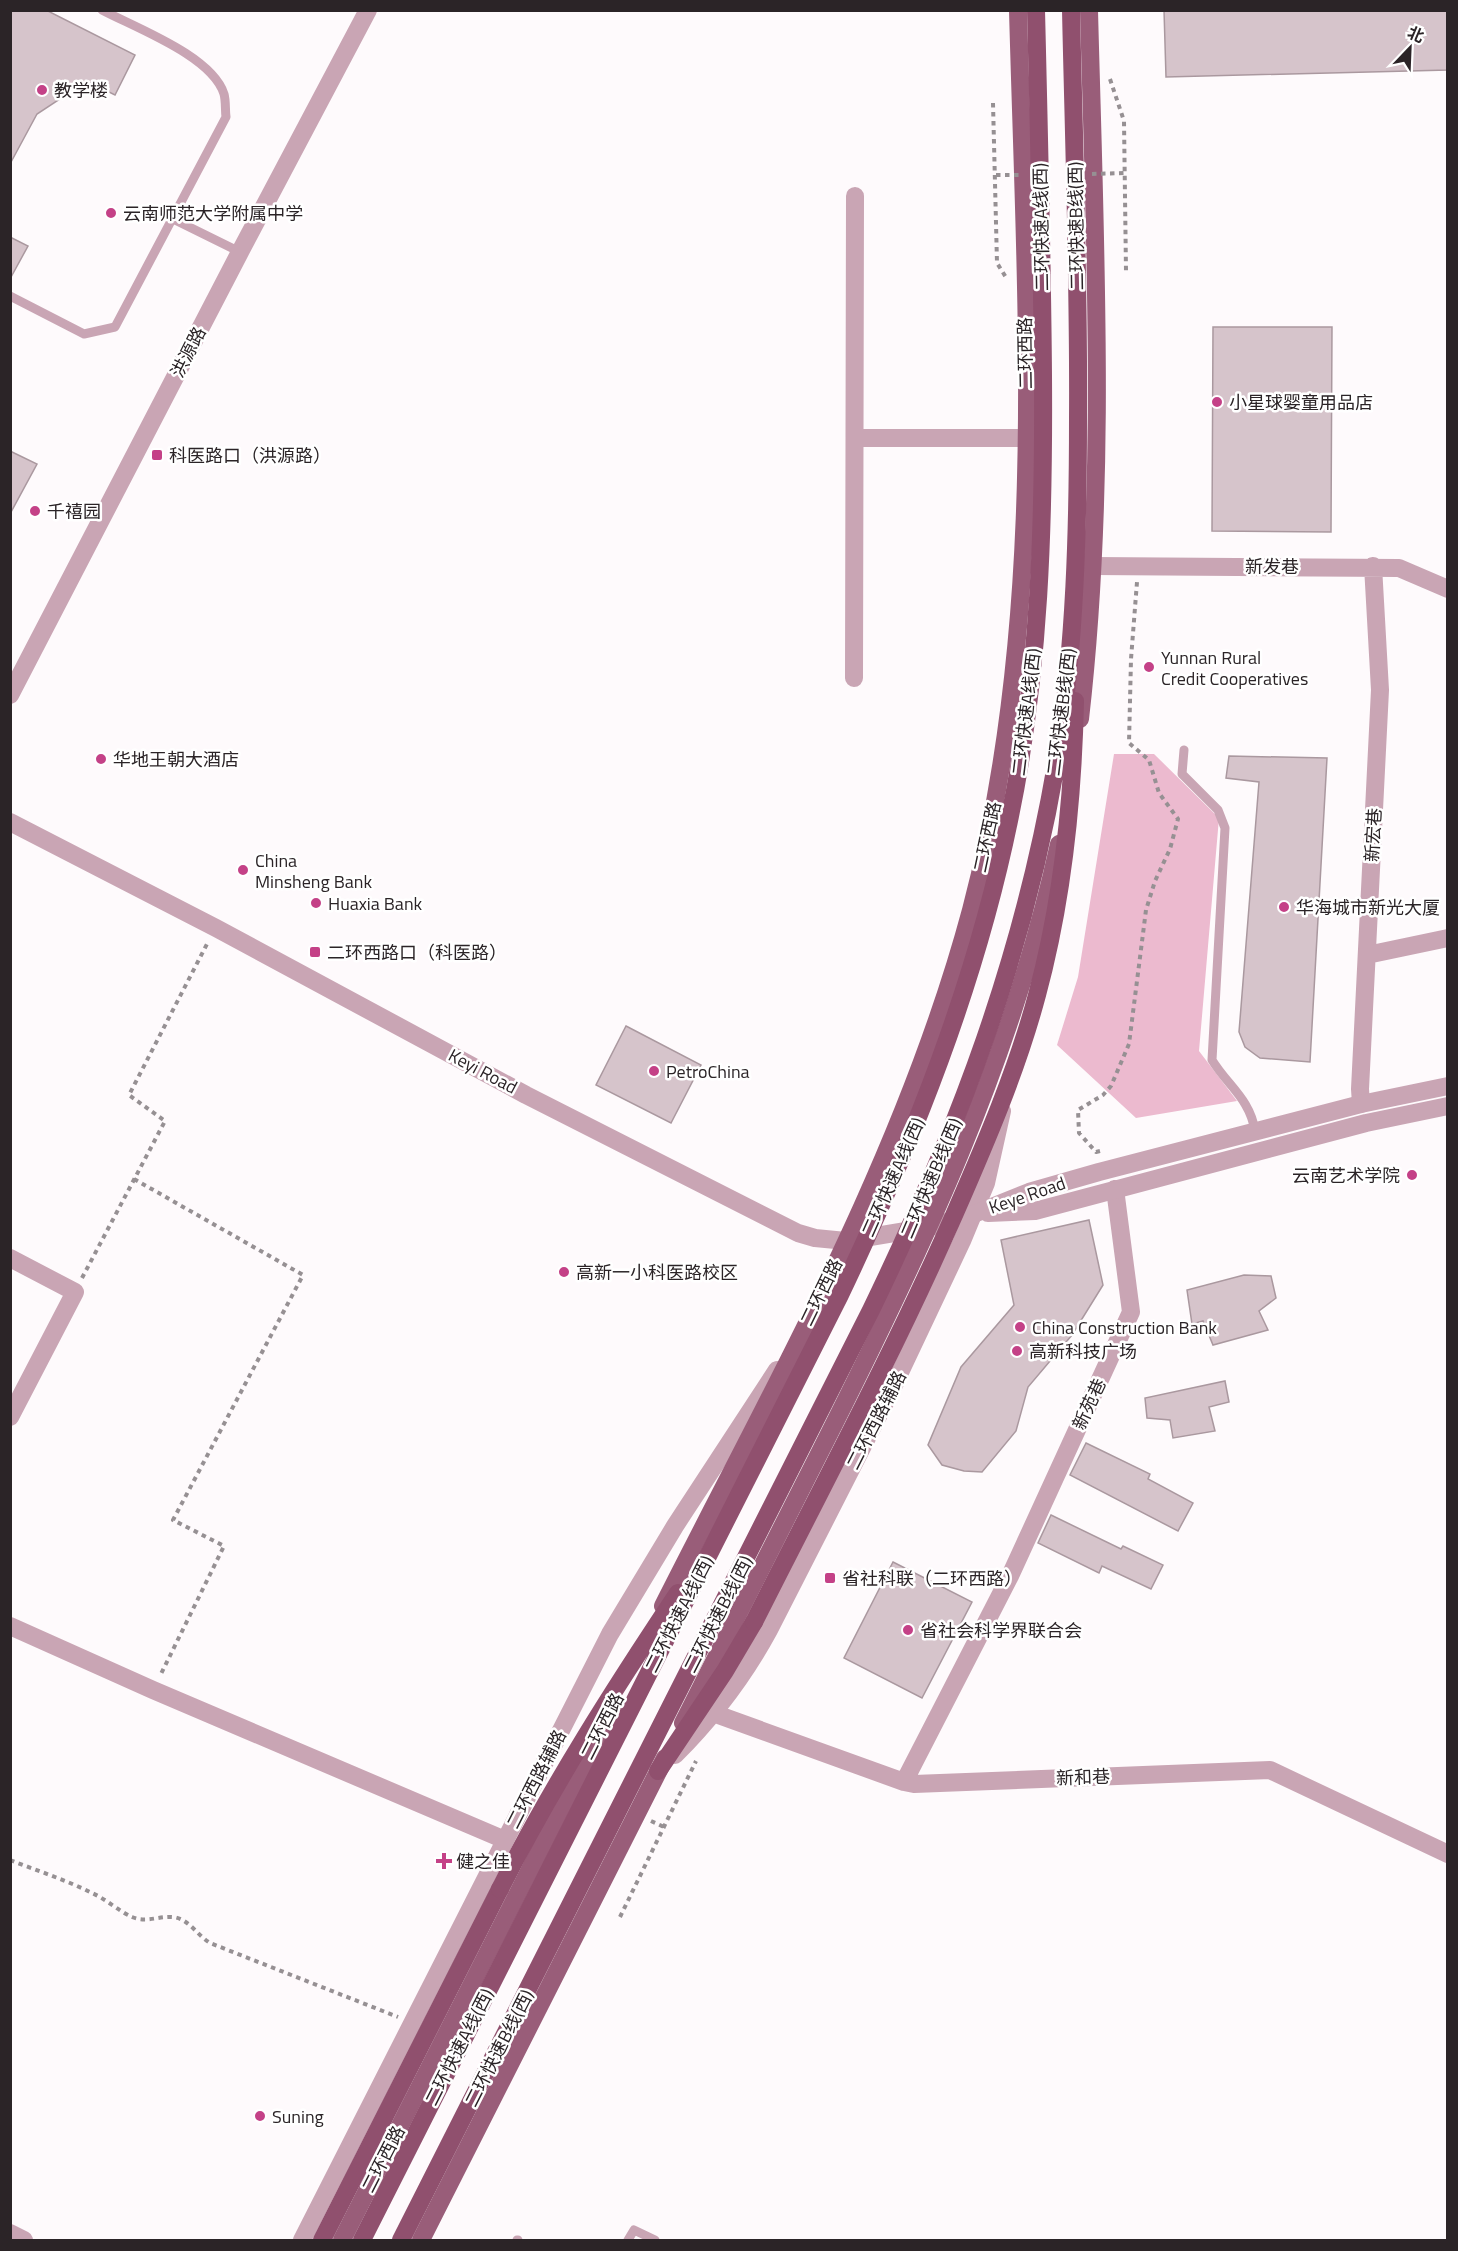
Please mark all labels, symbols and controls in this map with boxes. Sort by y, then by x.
north arrow [1380,18,1440,78]
text: 北 [1404,20,1428,48]
place label: 教学楼 [54,77,108,104]
marker: 教学楼 [35,83,49,97]
street label: 二环快速B线(西) [1061,161,1091,291]
street label: 二环快速A线(西) [1026,163,1056,291]
place label: 云南师范大学附属中学 [123,200,303,227]
marker: 云南师范大学附属中学 [104,206,118,220]
street label: 二环西路 [1011,317,1039,389]
street label: 洪源路 [164,322,212,382]
place label: 小星球婴童用品店 [1229,389,1373,416]
marker: 小星球婴童用品店 [1210,395,1224,409]
place label: 科医路口（洪源路） [169,442,331,469]
marker: 科医路口（洪源路） [150,448,164,462]
place label: 千禧园 [47,498,101,525]
marker: 千禧园 [28,504,42,518]
street label: 新发巷 [1245,553,1299,580]
place label: Yunnan Rural Credit Cooperatives [1161,644,1308,692]
street label: 二环快速A线(西) [1005,647,1047,777]
street label: 二环快速B线(西) [1040,647,1082,777]
marker: Yunnan Rural Credit Cooperatives [1142,660,1156,674]
place label: 华地王朝大酒店 [113,746,239,773]
marker: 华地王朝大酒店 [94,752,108,766]
street label: 二环西路 [966,799,1008,875]
street label: 新宏巷 [1358,807,1388,863]
place label: China Minsheng Bank [255,847,373,895]
marker: China Minsheng Bank [236,863,250,877]
place label: Huaxia Bank [328,890,423,917]
place label: 华海城市新光大厦 [1296,894,1440,921]
marker: Huaxia Bank [309,896,323,910]
marker: 华海城市新光大厦 [1277,900,1291,914]
place label: 二环西路口（科医路） [327,939,507,966]
marker: 二环西路口（科医路） [308,945,322,959]
street label: Keyi Road [444,1042,522,1100]
place label: PetroChina [666,1058,750,1085]
marker: PetroChina [647,1064,661,1078]
street label: 二环快速A线(西) [855,1113,931,1241]
street label: 二环快速B线(西) [893,1114,969,1242]
place label: 云南艺术学院 [1292,1162,1400,1189]
marker: 云南艺术学院 [1405,1168,1419,1182]
street label: Keye Road [985,1169,1069,1221]
street label: 二环西路 [793,1254,849,1330]
place label: 高新一小科医路校区 [576,1259,738,1286]
marker: 高新一小科医路校区 [557,1265,571,1279]
place label: China Construction Bank [1032,1314,1217,1341]
marker: China Construction Bank [1013,1320,1027,1334]
place label: 高新科技广场 [1029,1338,1137,1365]
marker: 高新科技广场 [1010,1344,1024,1358]
street label: 二环西路辅路 [839,1366,913,1474]
street label: 新苑巷 [1065,1374,1113,1434]
street label: 二环快速A线(西) [638,1551,720,1677]
street label: 二环快速B线(西) [677,1551,759,1677]
place label: 省社科联（二环西路） [842,1565,1022,1592]
marker: 省社科联（二环西路） [823,1571,837,1585]
place label: 省社会科学界联合会 [920,1617,1082,1644]
marker: 省社会科学界联合会 [901,1623,915,1637]
street label: 二环西路 [574,1688,630,1764]
street label: 二环西路辅路 [499,1725,573,1833]
street label: 新和巷 [1056,1763,1110,1791]
place label: 健之佳 [456,1848,510,1875]
marker: 健之佳 [437,1854,451,1868]
street label: 二环快速A线(西) [418,1984,500,2110]
street label: 二环快速B线(西) [458,1985,540,2111]
place label: Suning [272,2103,324,2130]
marker: Suning [253,2109,267,2123]
street label: 二环西路 [355,2121,411,2197]

